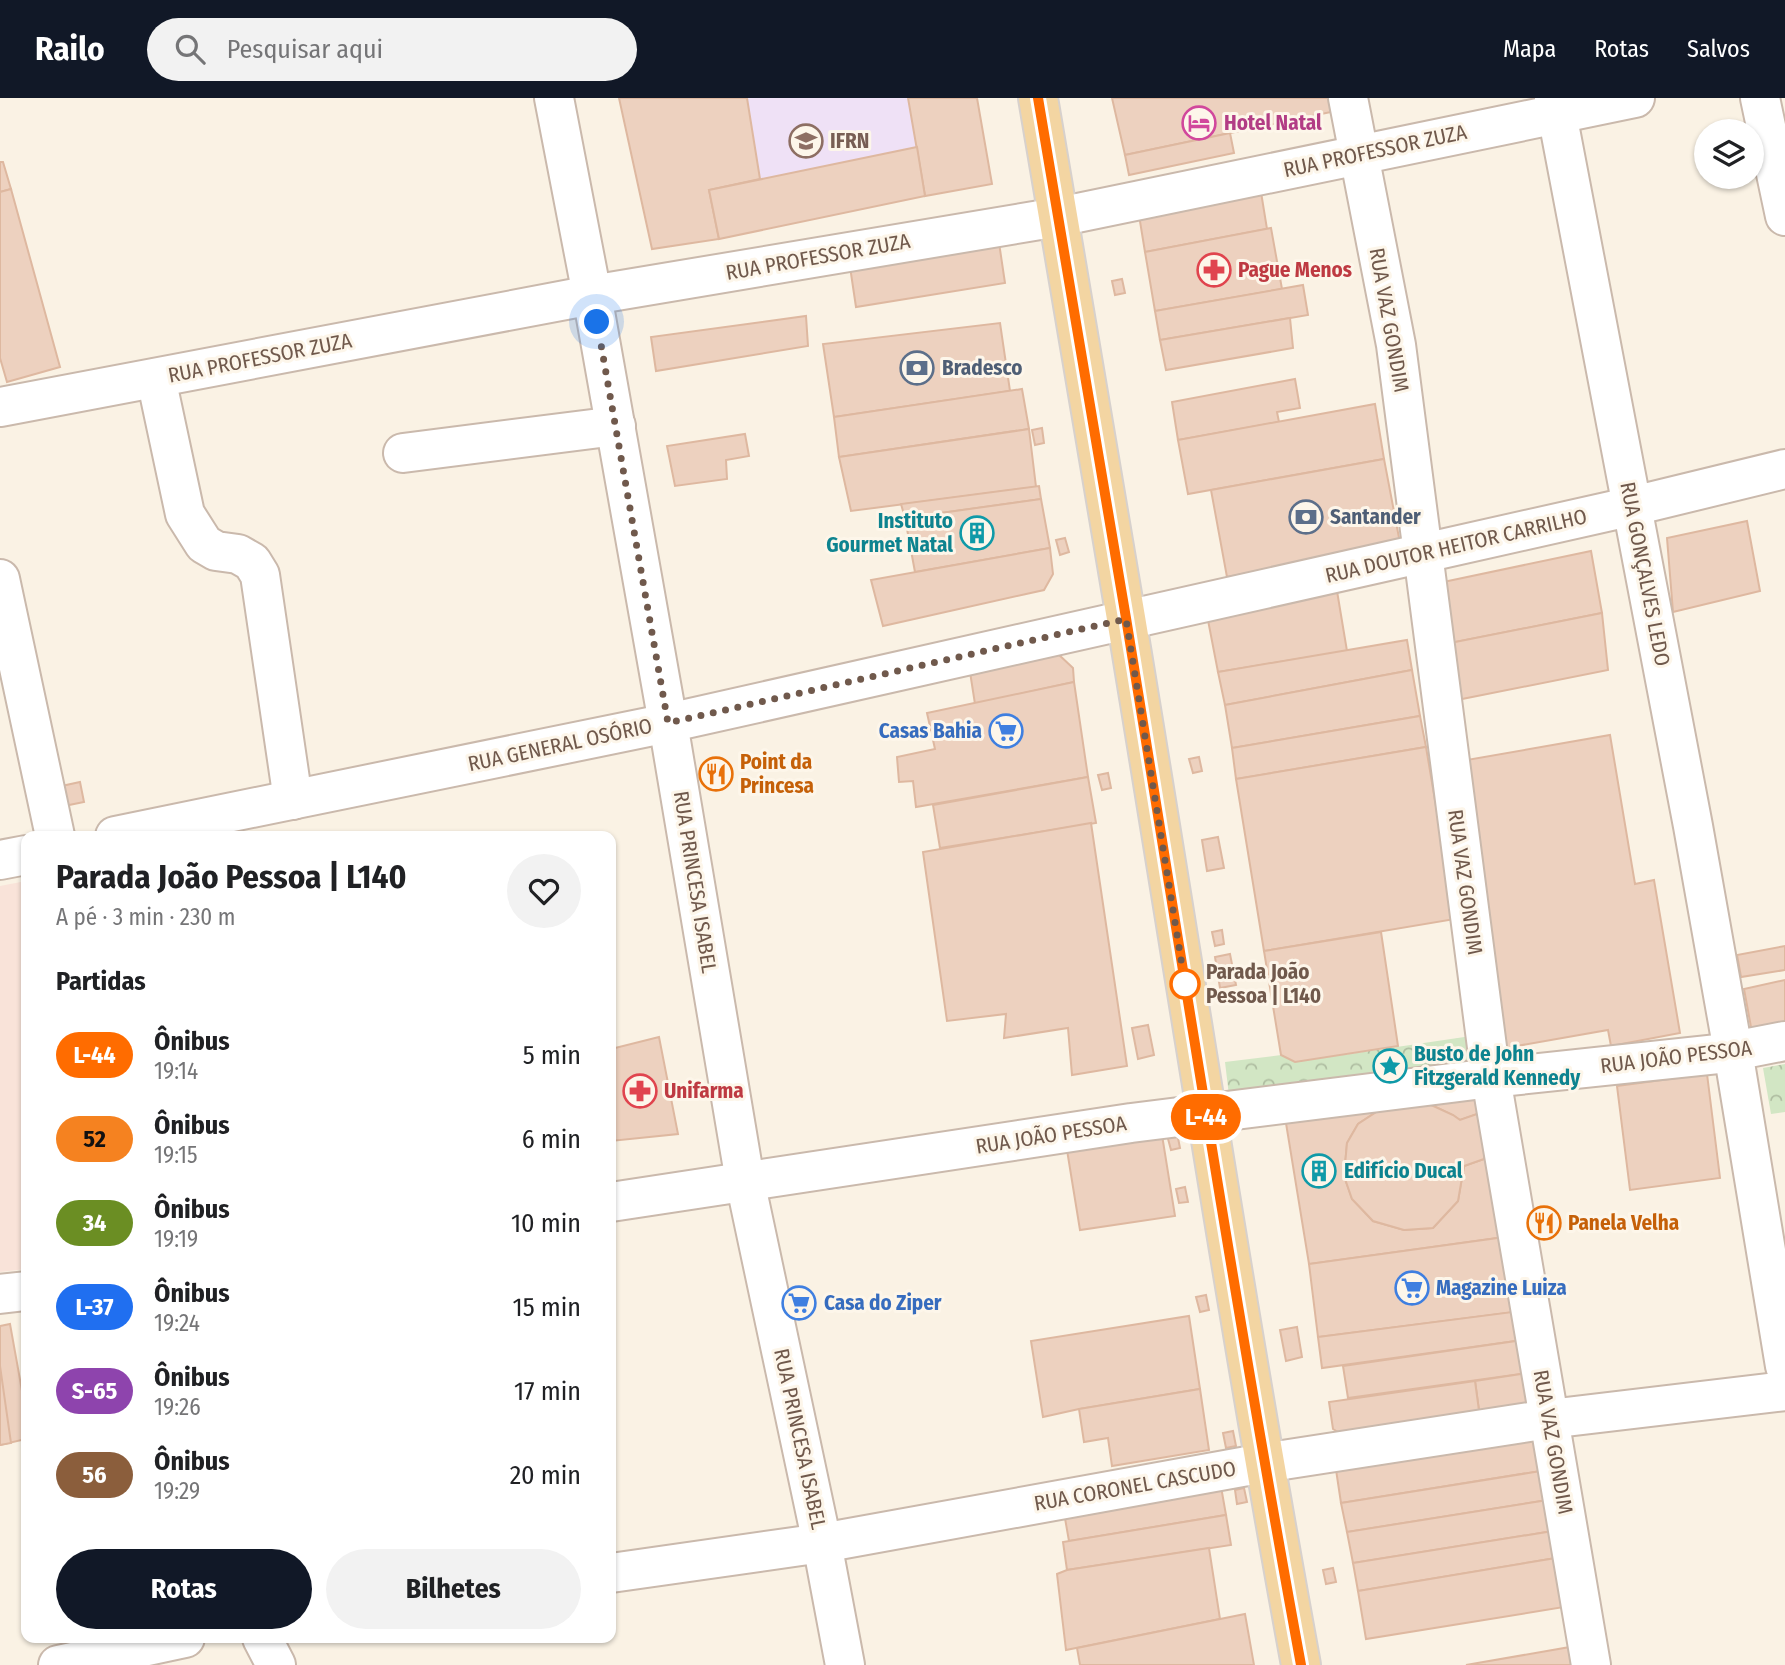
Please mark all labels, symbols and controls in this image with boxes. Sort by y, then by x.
search box [147,18,637,81]
text: Railo [35,29,105,69]
icon: search [171,30,209,68]
text: Pesquisar aqui [227,34,383,65]
text: Mapa [1503,35,1556,63]
text: Rotas [1594,35,1649,63]
text: Salvos [1687,35,1750,63]
hotel icon: Hotel Natal [1180,104,1218,142]
place label: Hotel Natal [1224,110,1322,136]
street label: RUA PROFESSOR ZUZA [1281,119,1469,183]
map controls [1694,119,1764,189]
button: layers [1694,119,1764,189]
school or university icon: IFRN [787,122,825,160]
place label: IFRN [830,128,869,154]
street label: RUA PROFESSOR ZUZA [724,228,912,286]
street label: RUA VAZ GONDIM [1363,246,1415,394]
pharmacy icon: Pague Menos [1195,251,1233,289]
place label: Pague Menos [1238,257,1352,283]
your location [579,304,614,339]
street label: RUA PROFESSOR ZUZA [166,327,354,389]
bank icon: Bradesco [898,349,936,387]
place label: Bradesco [942,355,1023,381]
street label: RUA GONÇALVES LEDO [1614,480,1676,668]
bank icon: Santander [1287,498,1325,536]
street label: RUA DOUTOR HEITOR CARRILHO [1323,503,1589,589]
place label: Santander [1330,504,1421,530]
place label: Instituto Gourmet Natal [826,508,953,558]
building icon: Instituto Gourmet Natal [958,514,996,552]
supermarket icon: Casas Bahia [987,712,1025,750]
street label: RUA GENERAL OSÓRIO [466,713,654,777]
place label: Casas Bahia [879,718,982,744]
place label: Point da Princesa [740,749,814,799]
restaurant icon: Point da Princesa [697,755,735,793]
street label: RUA PRINCESA ISABEL [668,789,722,976]
street label: RUA VAZ GONDIM [1442,808,1488,956]
button: heart [507,854,581,928]
text: Parada João Pessoa | L140 [56,857,407,897]
text: A pé · 3 min · 230 m [56,903,235,931]
place label: Parada João Pessoa | L140 [1206,959,1321,1009]
text: Partidas [56,966,146,997]
marker: Parada João Pessoa | L140 [1170,969,1200,999]
text: Ônibus [154,1026,230,1057]
street label: RUA JOÃO PESSOA [1599,1035,1753,1079]
text: 5 min [523,1040,581,1071]
text: L-44 [73,1041,116,1069]
place label: Busto de John Fitzgerald Kennedy [1414,1041,1581,1091]
place icon: Busto de John Fitzgerald Kennedy [1371,1047,1409,1085]
text: 19:14 [154,1057,198,1085]
pharmacy icon: Unifarma [621,1072,659,1110]
place label: Unifarma [664,1078,744,1104]
line badge: L-44 [1157,1094,1255,1140]
text: L-44 [1185,1103,1227,1131]
text: Ônibus [154,1110,230,1141]
street label: RUA JOÃO PESSOA [974,1110,1128,1160]
text: 6 min [522,1124,581,1155]
text: 52 [83,1125,106,1153]
text: 19:15 [154,1141,198,1169]
building icon: Edifício Ducal [1300,1152,1338,1190]
place label: Edifício Ducal [1344,1158,1463,1184]
text: Ônibus [154,1194,230,1225]
restaurant icon: Panela Velha [1525,1204,1563,1242]
text: 10 min [511,1208,581,1239]
text: 34 [83,1209,106,1237]
place label: Panela Velha [1568,1210,1679,1236]
text: 19:19 [154,1225,198,1253]
supermarket icon: Magazine Luiza [1393,1269,1431,1307]
place label: Magazine Luiza [1436,1275,1567,1301]
text: Ônibus [154,1278,230,1309]
supermarket icon: Casa do Ziper [780,1284,818,1322]
place label: Casa do Ziper [824,1290,942,1316]
text: 15 min [513,1292,581,1323]
text: L-37 [76,1293,113,1321]
text: 19:24 [154,1309,200,1337]
street label: RUA PRINCESA ISABEL [768,1346,832,1532]
text: Ônibus [154,1362,230,1393]
street label: RUA VAZ GONDIM [1527,1368,1579,1516]
text: 17 min [514,1376,581,1407]
text: S-65 [72,1377,117,1405]
text: 19:26 [154,1393,201,1421]
text: Ônibus [154,1446,230,1477]
street label: RUA CORONEL CASCUDO [1032,1455,1238,1517]
text: 20 min [510,1460,581,1491]
text: 56 [82,1461,107,1489]
text: 19:29 [154,1477,200,1505]
button: Rotas [56,1549,312,1629]
button: Bilhetes [326,1549,581,1629]

